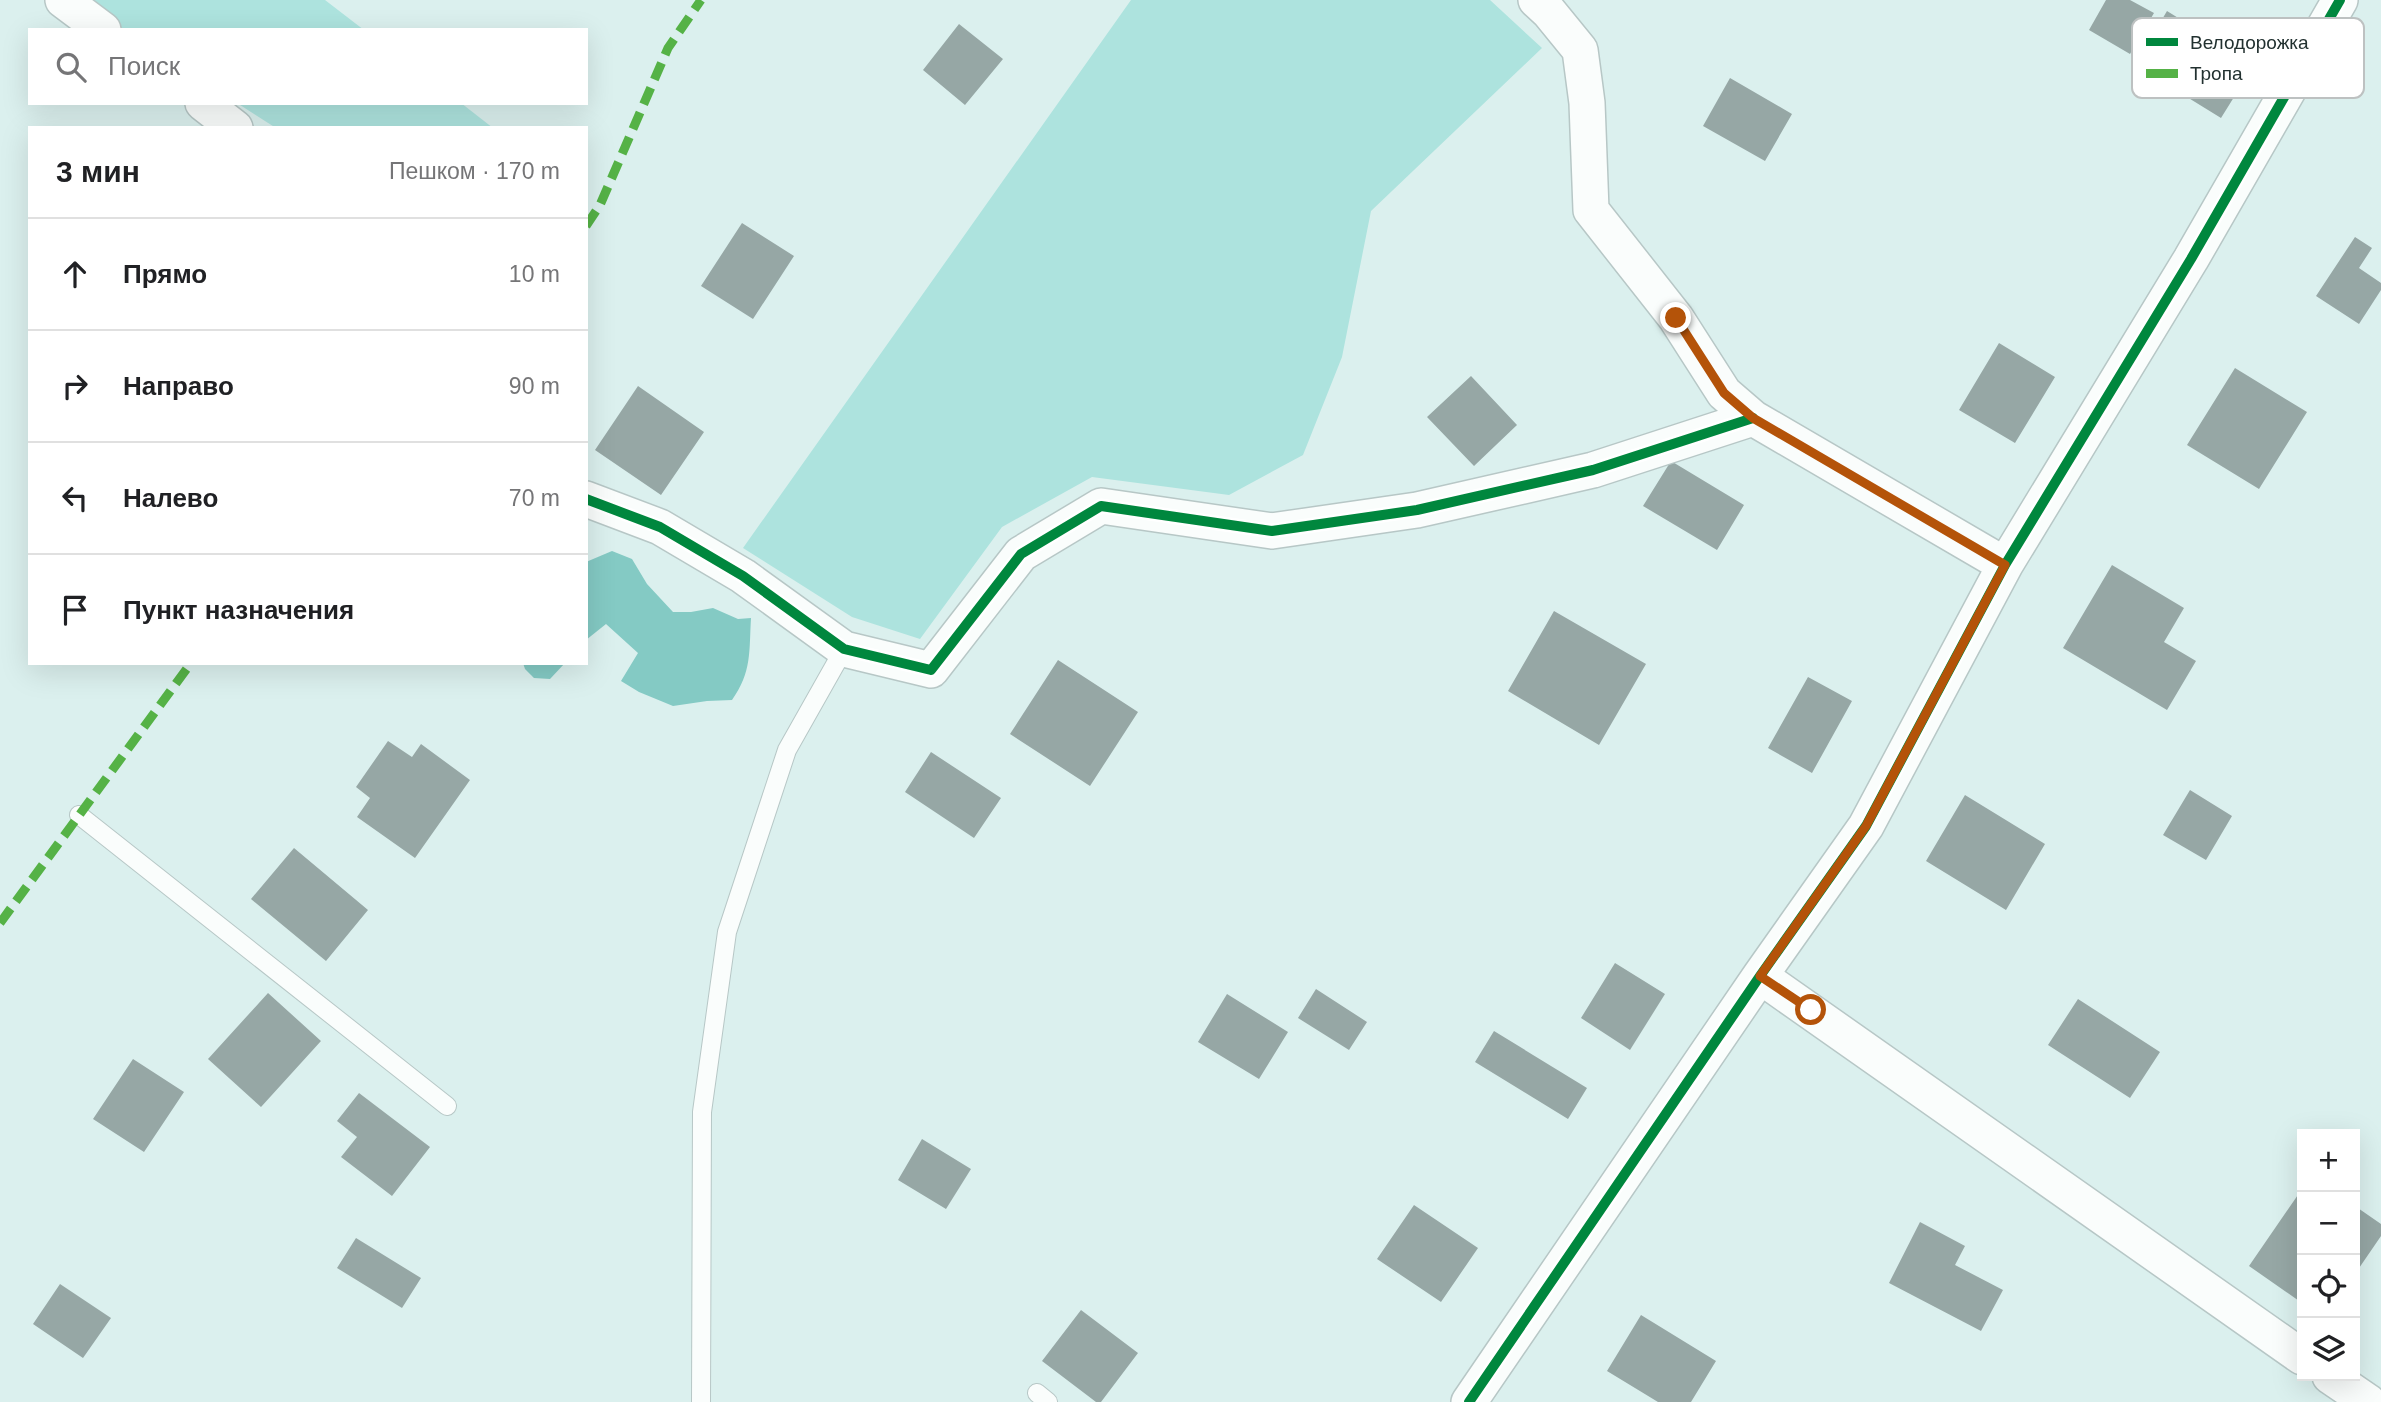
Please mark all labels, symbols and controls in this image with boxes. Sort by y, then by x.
legend [2132,18,2364,98]
search box [28,28,588,105]
text: Велодорожка [2190,32,2309,53]
icon: search [52,48,90,86]
text: Поиск [108,51,180,81]
text: Тропа [2190,63,2243,84]
text: 3 мин [56,155,140,188]
text: Пешком · 170 m [389,158,560,184]
icon: ahead [56,255,94,293]
text: Прямо [123,259,207,289]
text: 10 m [509,261,560,287]
route end [1660,302,1691,333]
icon: right [56,367,94,405]
text: Направо [123,371,234,401]
text: 90 m [509,373,560,399]
icon: left [56,479,94,517]
text: Налево [123,483,218,513]
text: 70 m [509,485,560,511]
icon: arrive [56,591,94,629]
text: Пункт назначения [123,595,354,625]
route start [1795,994,1826,1025]
map controls [2297,1129,2360,1381]
button: + [2297,1129,2360,1192]
button: − [2297,1192,2360,1255]
button: locate [2297,1255,2360,1318]
button: layers [2297,1318,2360,1381]

